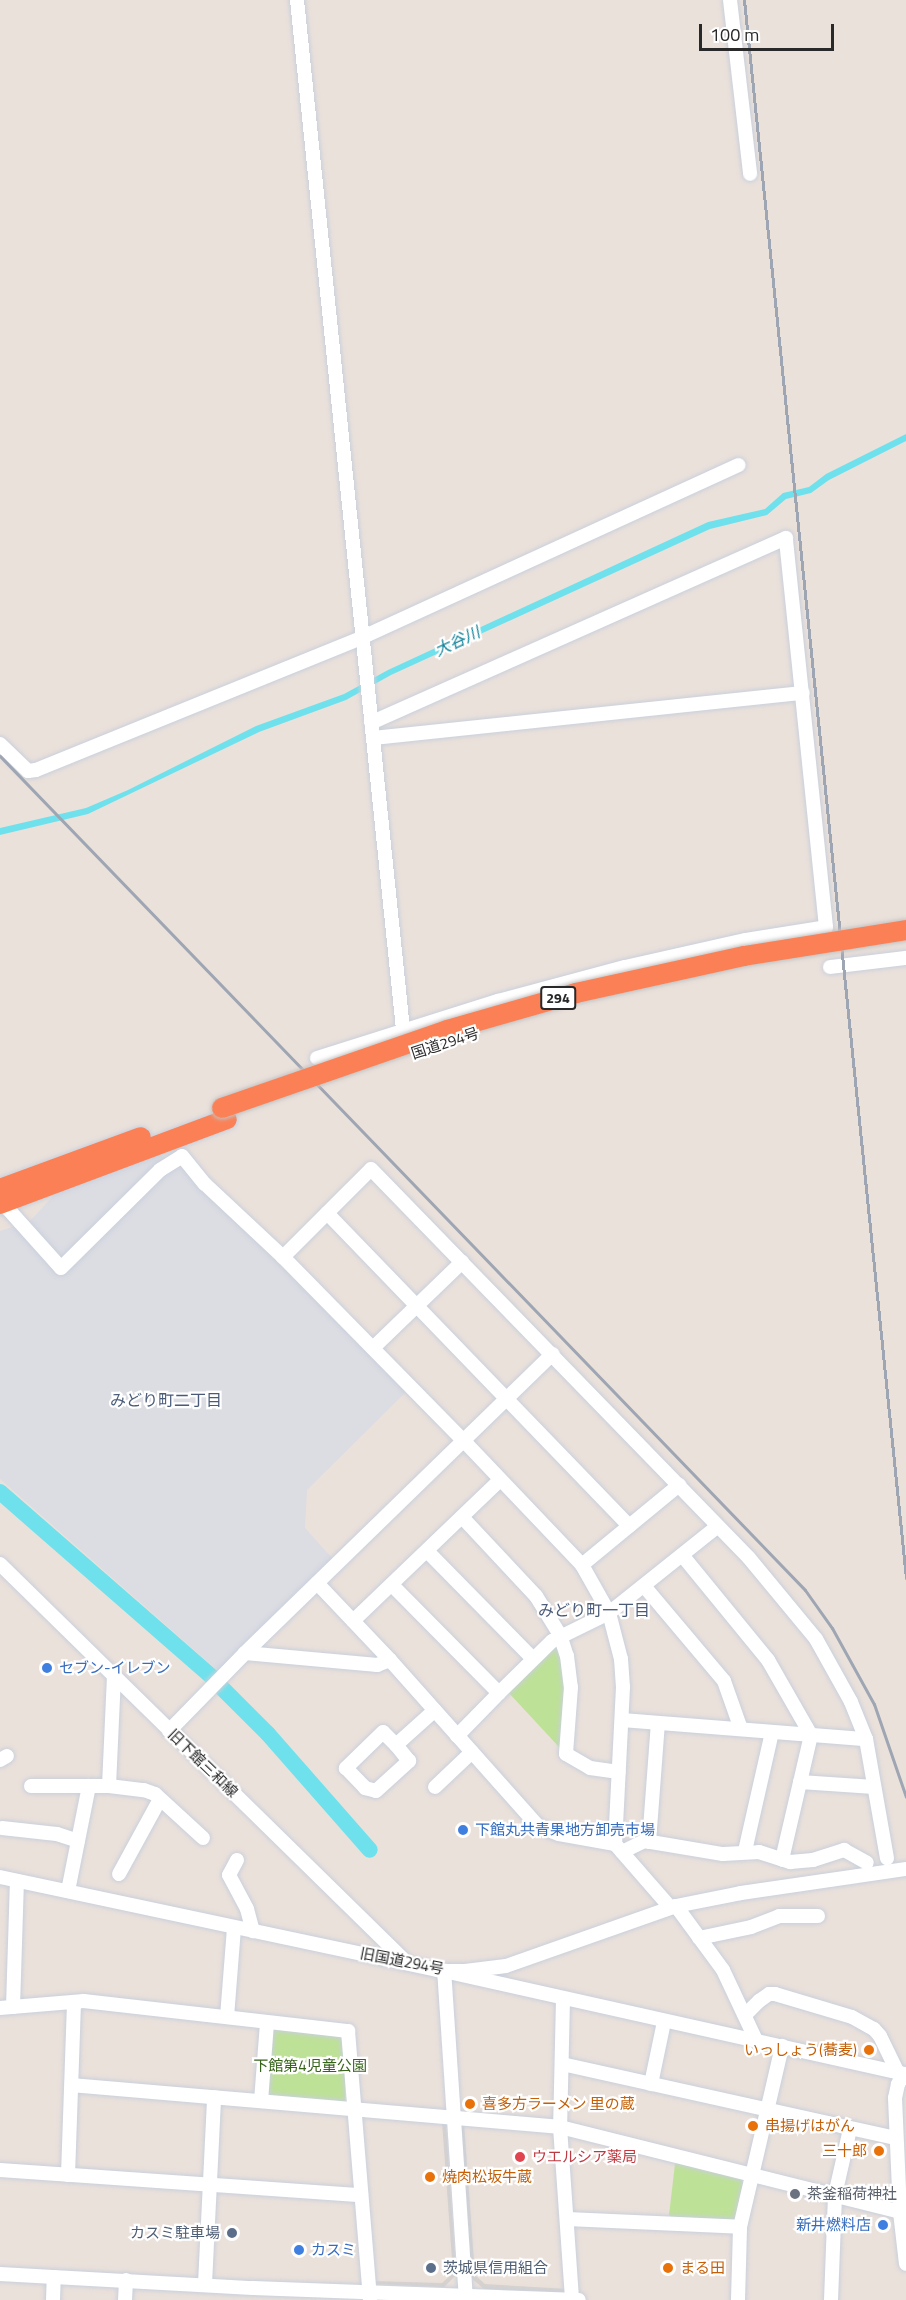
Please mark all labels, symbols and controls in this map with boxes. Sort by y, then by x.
scale bar [702,12,837,50]
text: 100 m [710,21,759,48]
water label: 大谷川 [431,622,483,660]
road number: 294 [540,987,576,1009]
street label: 国道294号 [409,1024,481,1062]
district label: みどり町二丁目 [110,1390,222,1410]
district label: みどり町一丁目 [538,1600,650,1620]
place label: セブン-イレブン [59,1659,171,1677]
marker: セブン-イレブン [40,1661,54,1675]
street label: 旧下館三和線 [164,1725,242,1801]
place label: 下館丸共青果地方卸売市場 [475,1821,655,1839]
marker: 下館丸共青果地方卸売市場 [456,1823,470,1837]
street label: 旧国道294号 [358,1944,446,1978]
place label: いっしょう(蕎麦) [744,2041,857,2059]
marker: いっしょう(蕎麦) [862,2043,876,2057]
park label: 下館第4児童公園 [253,2057,367,2075]
place label: 喜多方ラーメン 里の蔵 [482,2095,635,2113]
marker: 喜多方ラーメン 里の蔵 [463,2097,477,2111]
place label: 串揚げはがん [765,2117,855,2135]
marker: 串揚げはがん [746,2119,760,2133]
place label: 三十郎 [822,2142,867,2160]
marker: 三十郎 [872,2144,886,2158]
place label: ウエルシア薬局 [532,2148,637,2166]
marker: ウエルシア薬局 [513,2150,527,2164]
place label: 焼肉松坂牛蔵 [442,2168,532,2186]
marker: 焼肉松坂牛蔵 [423,2170,437,2184]
place label: 茶釜稲荷神社 [807,2185,897,2203]
marker: 茶釜稲荷神社 [788,2187,802,2201]
place label: 新井燃料店 [796,2216,871,2234]
marker: 新井燃料店 [876,2218,890,2232]
place label: カスミ駐車場 [130,2224,220,2242]
marker: カスミ駐車場 [225,2226,239,2240]
place label: カスミ [311,2241,356,2259]
marker: カスミ [292,2243,306,2257]
place label: 茨城県信用組合 [443,2259,548,2277]
place label: まる田 [680,2259,725,2277]
marker: 茨城県信用組合 [424,2261,438,2275]
marker: まる田 [661,2261,675,2275]

